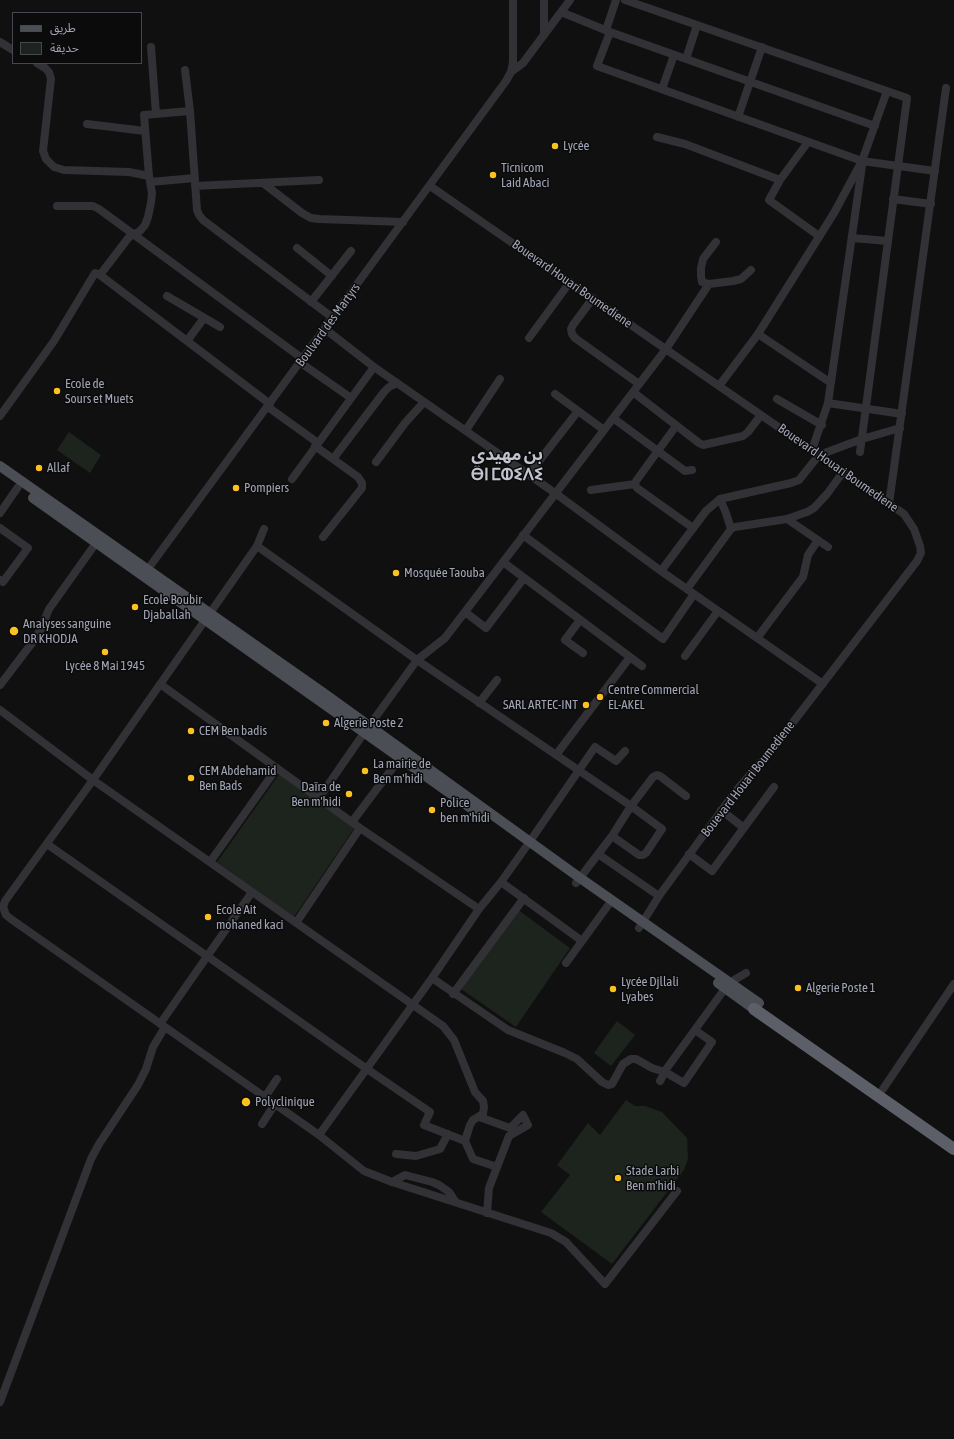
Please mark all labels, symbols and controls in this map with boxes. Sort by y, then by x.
legend [12,12,142,64]
text: طريق [50,21,76,35]
text: حديقة [50,41,79,55]
place label: Lycée [563,138,589,154]
marker: Lycée [550,141,560,151]
place label: Ticnicom Laid Abaci [501,160,549,191]
marker: Ticnicom Laid Abaci [488,170,498,180]
street label: Bouevard Houari Boumediene [509,237,635,331]
street label: Boulvard des Martyrs [292,280,364,370]
place label: Ecole de Sours et Muets [65,376,134,407]
marker: Ecole de Sours et Muets [52,386,62,396]
street label: Bouevard Houari Boumediene [775,421,901,515]
district label: بن مهيدي ⴱⵏ ⵎⵀⵉⴷⵉ [471,445,543,485]
place label: Allaf [47,460,70,476]
marker: Allaf [34,463,44,473]
place label: Pompiers [244,480,289,496]
marker: Pompiers [231,483,241,493]
place label: Mosquée Taouba [404,565,485,581]
marker: Mosquée Taouba [391,568,401,578]
place label: Ecole Boubir Djaballah [143,592,202,623]
marker: Ecole Boubir Djaballah [130,602,140,612]
place label: Analyses sanguine DR KHODJA [23,616,111,647]
marker: Analyses sanguine DR KHODJA [8,625,20,637]
marker: Lycée 8 Mai 1945 [100,647,110,657]
place label: Lycée 8 Mai 1945 [65,658,145,674]
place label: Centre Commercial EL-AKEL [608,682,699,713]
marker: Centre Commercial EL-AKEL [595,692,605,702]
place label: SARL ARTEC-INT [503,697,578,713]
marker: SARL ARTEC-INT [581,700,591,710]
place label: Algerie Poste 2 [334,715,404,731]
marker: Algerie Poste 2 [321,718,331,728]
street label: Bouevard Houari Boumediene [698,718,798,840]
place label: CEM Ben badis [199,723,267,739]
marker: CEM Ben badis [186,726,196,736]
place label: La mairie de Ben m'hidi [373,756,431,787]
place label: CEM Abdehamid Ben Bads [199,763,276,794]
marker: La mairie de Ben m'hidi [360,766,370,776]
marker: CEM Abdehamid Ben Bads [186,773,196,783]
place label: Daïra de Ben m'hidi [291,779,341,810]
marker: Daïra de Ben m'hidi [344,789,354,799]
place label: Police ben m'hidi [440,795,490,826]
marker: Police ben m'hidi [427,805,437,815]
place label: Ecole Ait mohaned kaci [216,902,283,933]
marker: Ecole Ait mohaned kaci [203,912,213,922]
place label: Lycée Djllali Lyabes [621,974,679,1005]
place label: Algerie Poste 1 [806,980,876,996]
marker: Algerie Poste 1 [793,983,803,993]
marker: Lycée Djllali Lyabes [608,984,618,994]
place label: Polyclinique [255,1094,315,1110]
marker: Polyclinique [240,1096,252,1108]
place label: Stade Larbi Ben m'hidi [626,1163,679,1194]
marker: Stade Larbi Ben m'hidi [613,1173,623,1183]

